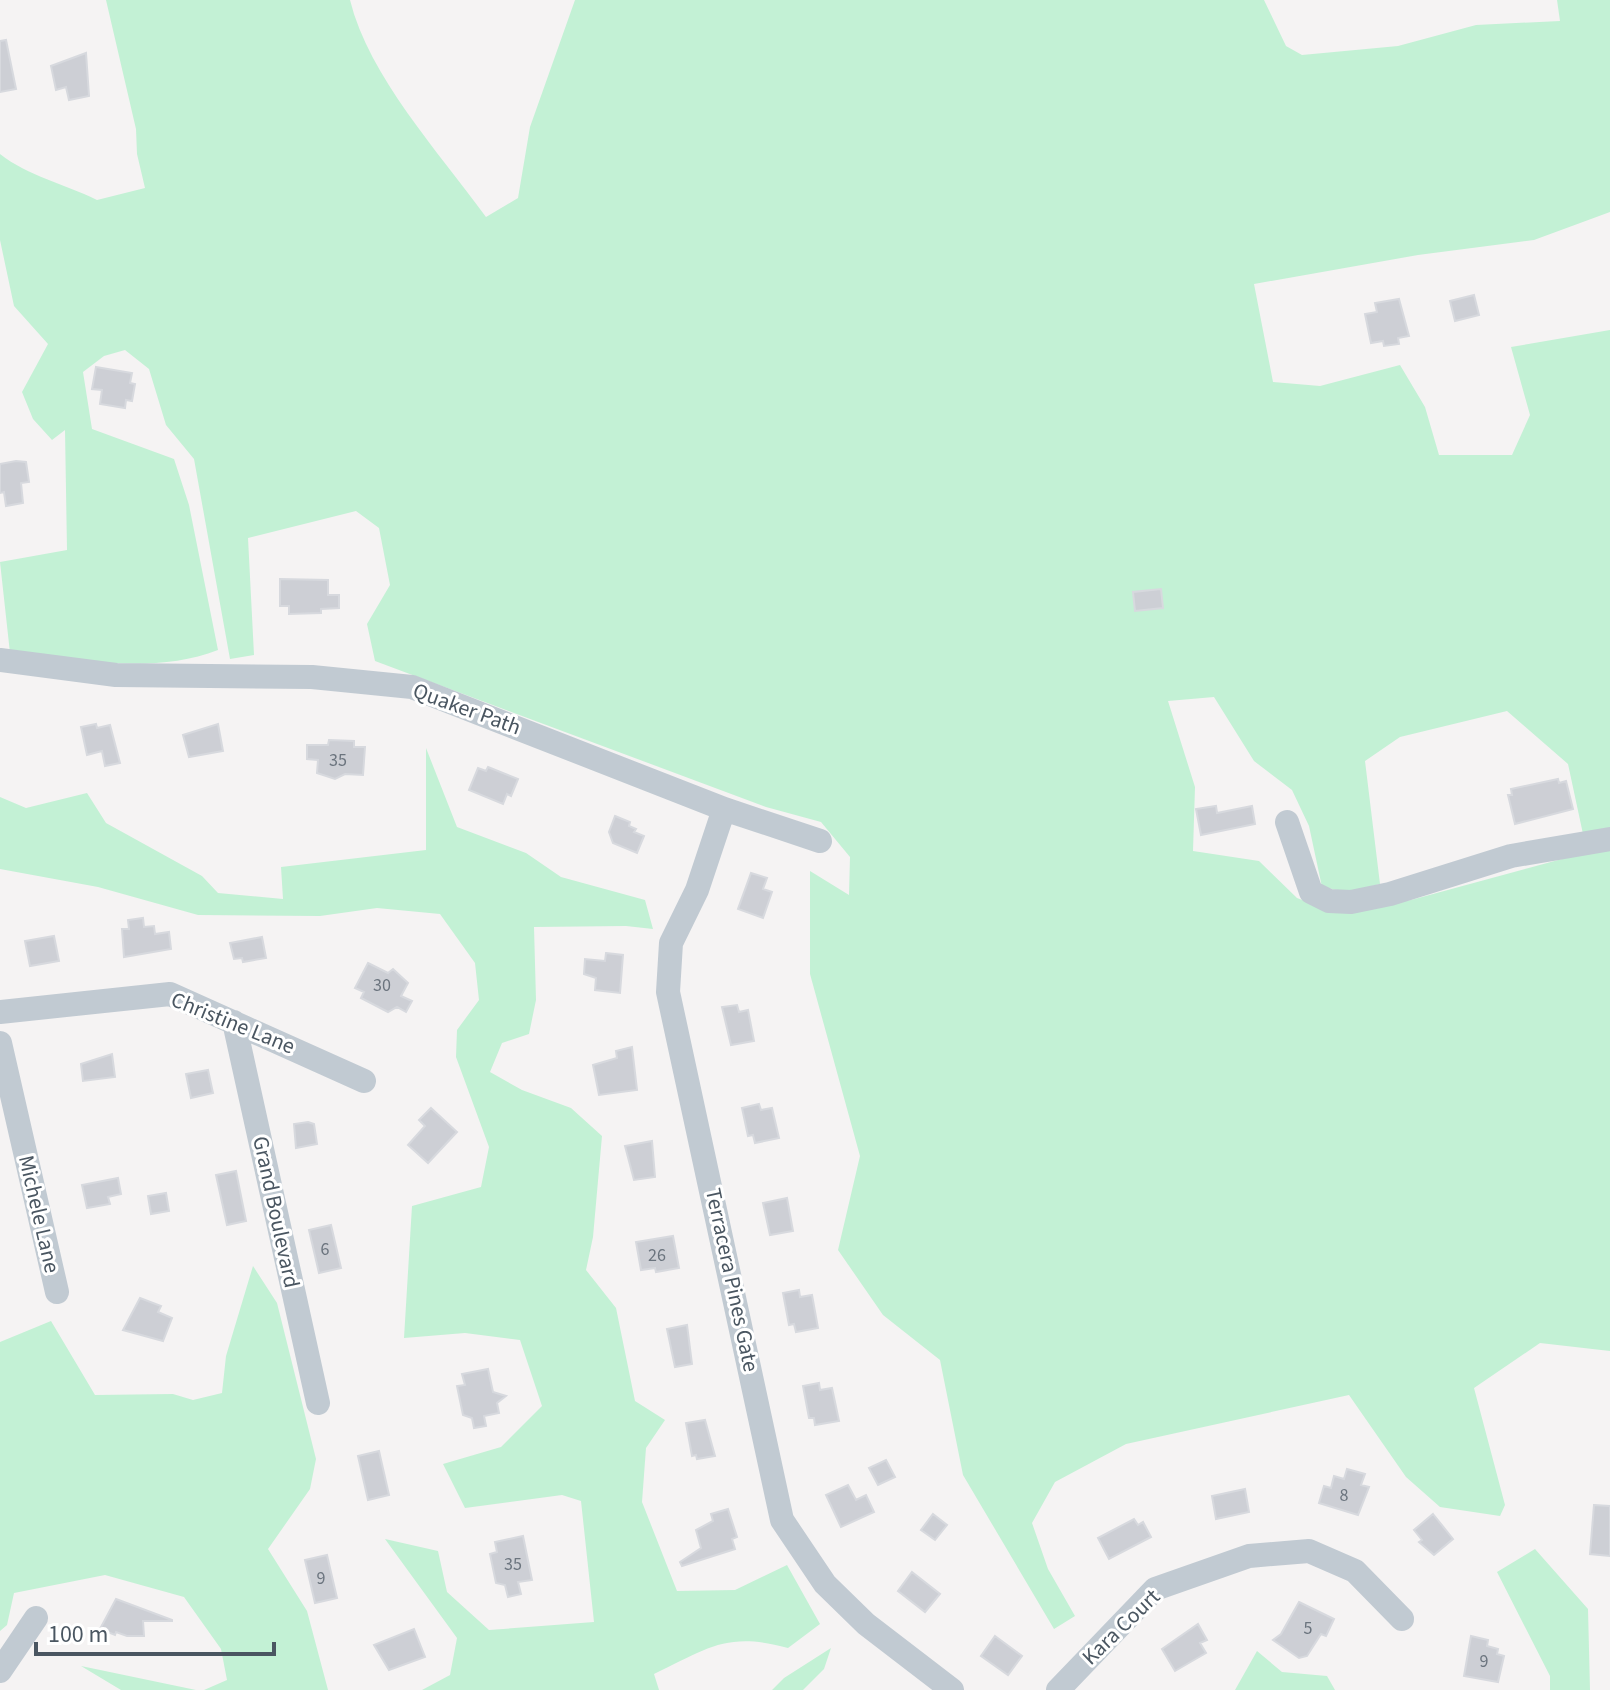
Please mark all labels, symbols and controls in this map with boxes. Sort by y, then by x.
street label: Quaker Path [409,675,525,743]
house number: 35 [329,748,347,773]
house number: 30 [373,973,391,998]
street label: Christine Lane [166,984,300,1062]
street label: Grand Boulevard [244,1133,308,1291]
street label: Michele Lane [10,1152,68,1276]
street label: Terracera Pines Gate [697,1185,767,1375]
house number: 6 [321,1237,330,1262]
house number: 26 [648,1243,666,1268]
house number: 8 [1340,1483,1349,1508]
house number: 35 [504,1552,522,1577]
house number: 9 [317,1566,326,1591]
street label: Kara Court [1075,1581,1168,1673]
scale bar [36,1606,274,1656]
house number: 5 [1304,1616,1313,1641]
text: 100 m [48,1617,108,1652]
house number: 9 [1480,1649,1489,1674]

